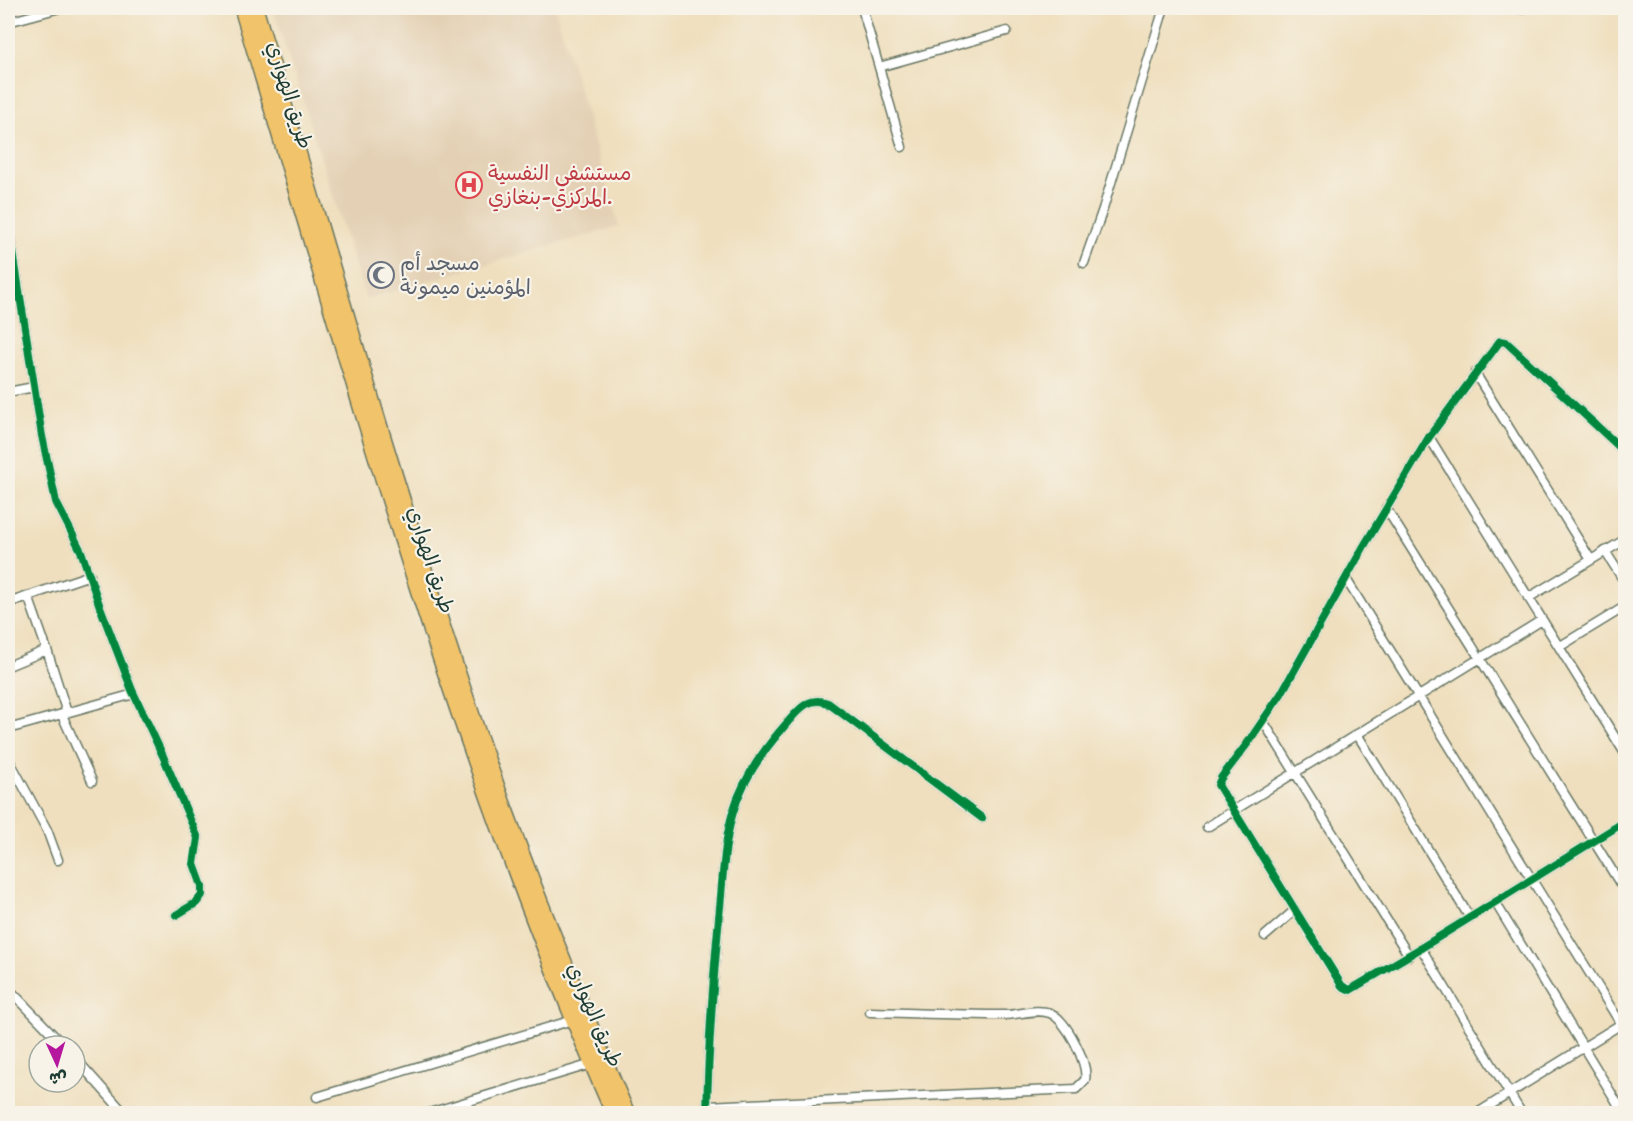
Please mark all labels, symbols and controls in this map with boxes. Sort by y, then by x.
street label: طريق الهواري [256,36,324,154]
place label: مستشفي النفسية المركزي-بنغازي. [488,154,632,216]
hospital icon: مستشفي النفسية المركزي-بنغازي. [454,170,484,200]
place label: مسجد أم المؤمنين ميمونة [400,244,531,306]
mosque icon: مسجد أم المؤمنين ميمونة [366,260,396,290]
street label: طريق الهواري [396,501,466,619]
street label: طريق الهواري [556,956,634,1074]
north arrow [27,1034,87,1094]
text: ش [48,1063,68,1094]

